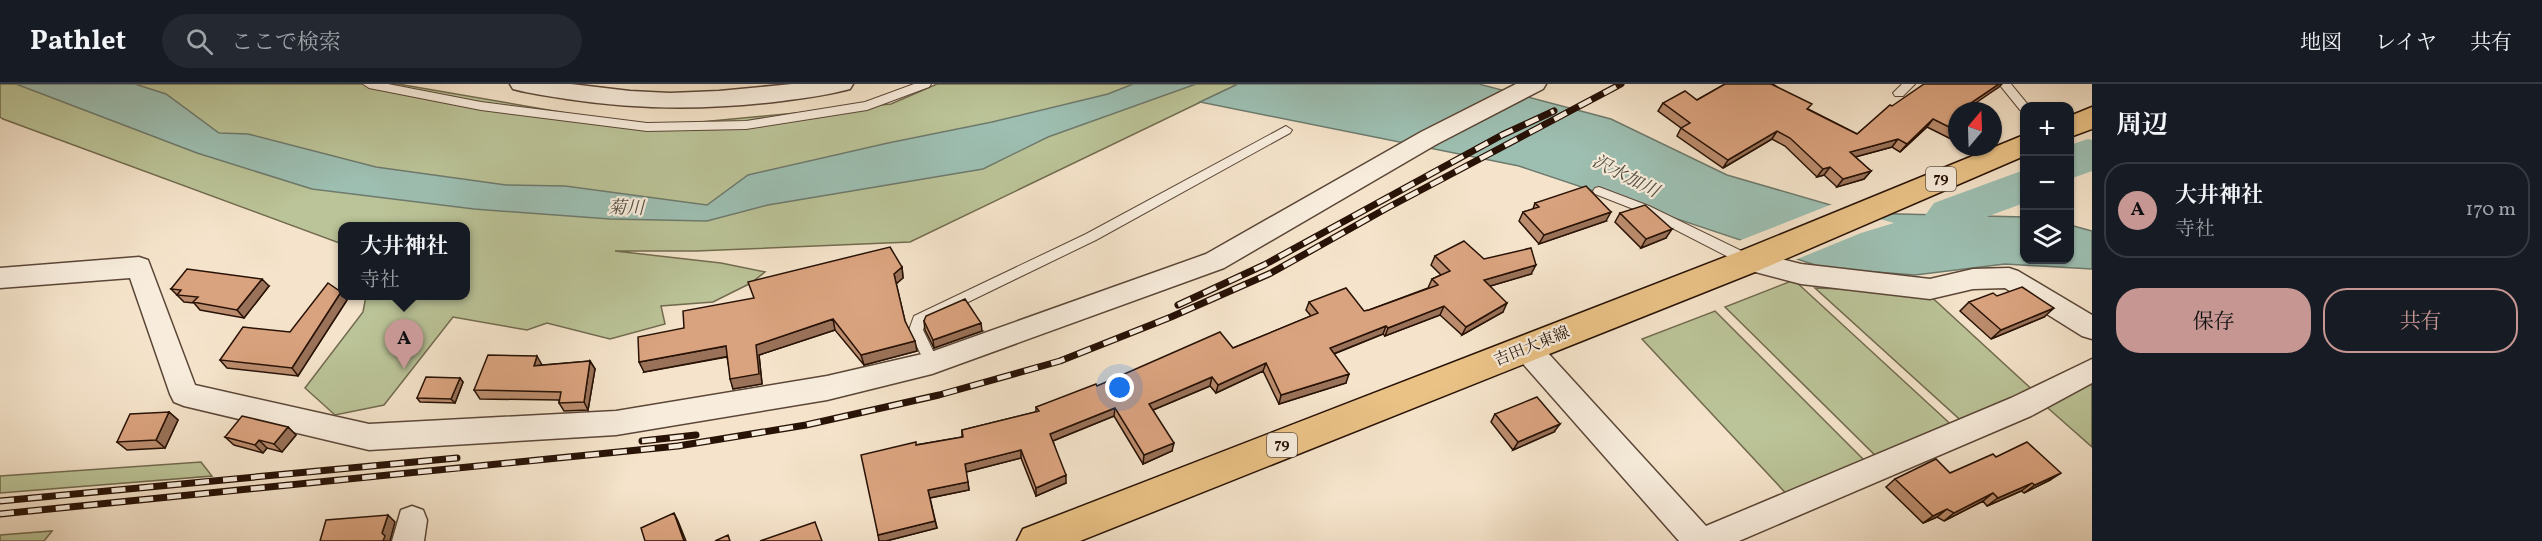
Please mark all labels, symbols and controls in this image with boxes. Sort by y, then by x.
search box [162,14,582,68]
text: Pathlet [30,22,126,61]
icon: search [183,25,216,58]
text: ここで検索 [231,28,341,59]
text: 地図 [2300,29,2342,58]
text: レイヤ [2375,29,2437,58]
text: 共有 [2470,29,2512,58]
north arrow [1948,102,2002,156]
map controls [2020,102,2074,264]
button: + [2020,102,2074,156]
text: 周辺 [2116,108,2168,144]
water label: 沢水加川 [1587,150,1665,205]
button: − [2020,156,2074,210]
road number: 79 [1926,167,1956,191]
text: 大井神社 [2175,181,2263,212]
water label: 菊川 [608,196,646,222]
text: A [2130,196,2145,224]
text: 170 m [2466,196,2516,224]
button: layers [2020,210,2074,264]
text: 寺社 [2175,216,2215,244]
popup [338,222,470,300]
text: 大井神社 [360,232,448,263]
text: 寺社 [360,267,400,295]
button: 保存 [2116,288,2311,353]
button: 共有 [2323,288,2518,353]
pin: A [384,320,424,369]
street label: 吉田大東線 [1491,322,1573,372]
your location [1105,373,1134,402]
road number: 79 [1267,433,1297,457]

